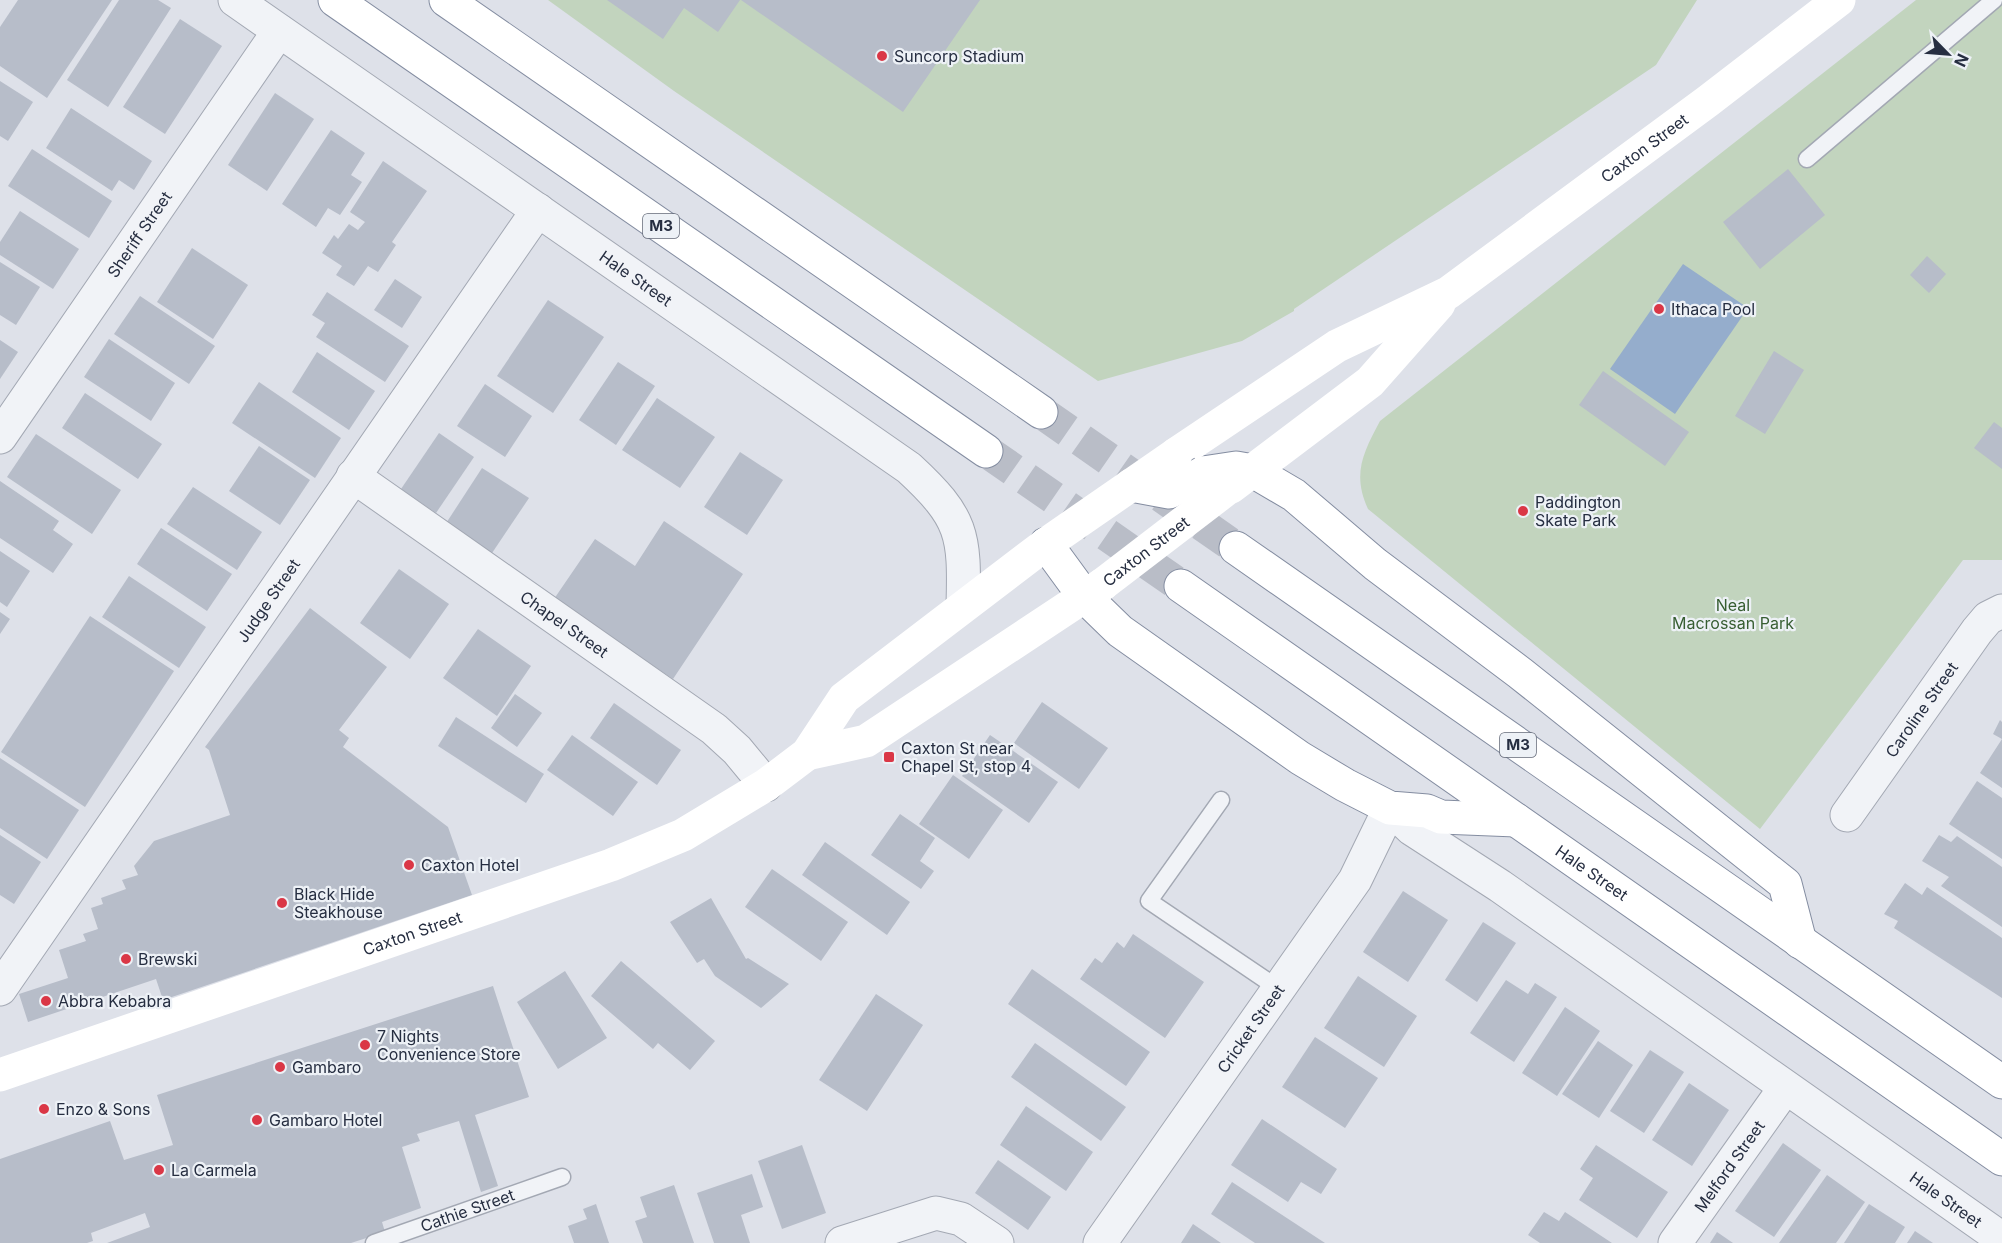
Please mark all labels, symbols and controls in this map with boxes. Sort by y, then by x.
north arrow [1918,24,1978,84]
place label: Suncorp Stadium [894,46,1024,66]
marker: Suncorp Stadium [875,49,889,63]
text: N [1950,51,1973,70]
street label: Caxton Street [1597,109,1692,187]
street label: Sheriff Street [103,187,176,281]
road number: M3 [643,214,679,238]
street label: Hale Street [596,246,676,310]
place label: Ithaca Pool [1671,299,1755,319]
marker: Ithaca Pool [1652,302,1666,316]
place label: Paddington Skate Park [1535,492,1621,530]
marker: Paddington Skate Park [1516,504,1530,518]
street label: Caxton Street [1099,512,1193,591]
street label: Judge Street [232,555,304,646]
street label: Chapel Street [516,586,612,662]
park label: Neal Macrossan Park [1672,595,1794,633]
street label: Caroline Street [1881,658,1962,761]
road number: M3 [1500,733,1536,757]
place label: Caxton St near Chapel St, stop 4 [901,738,1031,776]
marker: Caxton St near Chapel St, stop 4 [882,750,896,764]
street label: Hale Street [1552,841,1632,905]
place label: Caxton Hotel [421,855,519,875]
marker: Caxton Hotel [402,858,416,872]
place label: Black Hide Steakhouse [294,884,383,922]
marker: Black Hide Steakhouse [275,896,289,910]
street label: Caxton Street [360,907,465,960]
place label: Brewski [138,949,197,969]
marker: Brewski [119,952,133,966]
street label: Cricket Street [1213,980,1289,1077]
place label: Abbra Kebabra [58,991,171,1011]
marker: Abbra Kebabra [39,994,53,1008]
place label: 7 Nights Convenience Store [377,1026,521,1064]
marker: 7 Nights Convenience Store [358,1038,372,1052]
place label: Gambaro [292,1057,361,1077]
marker: Gambaro [273,1060,287,1074]
place label: Enzo & Sons [56,1099,150,1119]
marker: Enzo & Sons [37,1102,51,1116]
place label: Gambaro Hotel [269,1110,383,1130]
marker: Gambaro Hotel [250,1113,264,1127]
street label: Melford Street [1690,1117,1769,1216]
place label: La Carmela [171,1160,257,1180]
marker: La Carmela [152,1163,166,1177]
street label: Hale Street [1906,1167,1986,1232]
street label: Cathie Street [418,1185,517,1236]

